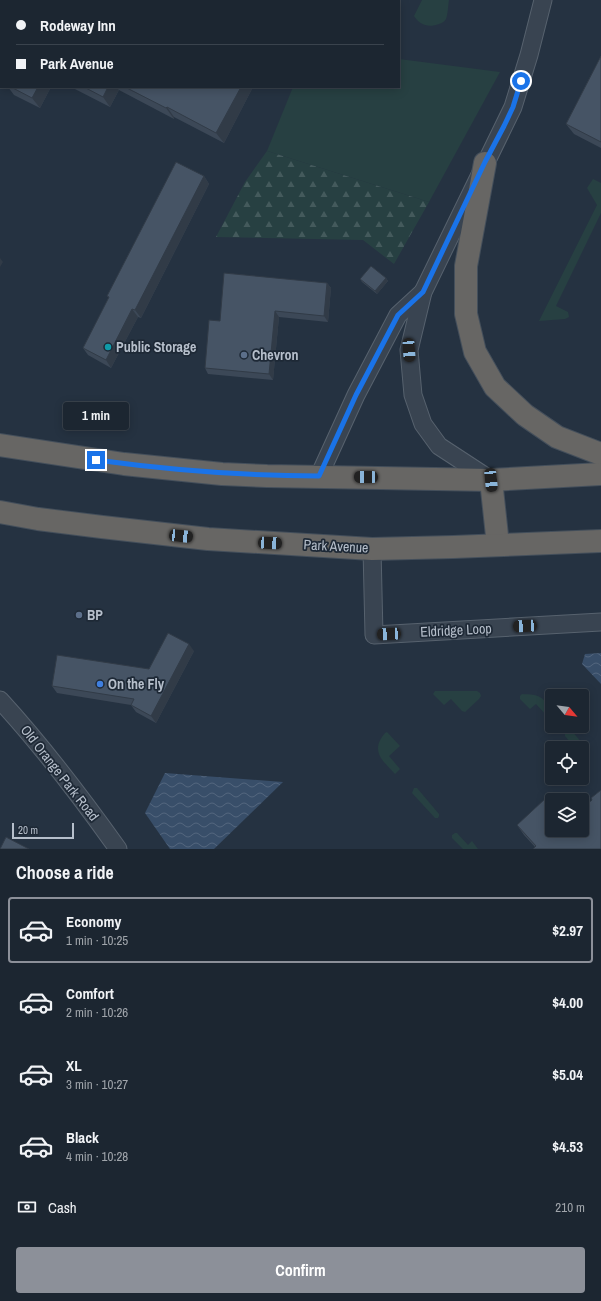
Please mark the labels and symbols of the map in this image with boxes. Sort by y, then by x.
route start [512,72,530,90]
place label: Public Storage [116,338,196,356]
car [402,338,416,362]
marker: Public Storage [103,342,113,352]
place label: Chevron [252,346,299,364]
marker: Chevron [239,350,249,360]
callout: 1 min [63,402,129,430]
route end [87,451,105,469]
car [484,467,498,493]
car [354,471,378,483]
car [168,529,194,543]
street label: Park Avenue [303,535,369,557]
car [258,536,282,550]
place label: BP [87,606,103,624]
marker: BP [74,610,84,620]
street label: Eldridge Loop [420,619,492,641]
car [513,619,537,633]
car [377,627,401,641]
place label: On the Fly [108,675,165,693]
marker: On the Fly [95,679,105,689]
north arrow [545,689,589,733]
street label: Old Orange Park Road [17,721,103,825]
scale bar [12,821,74,840]

